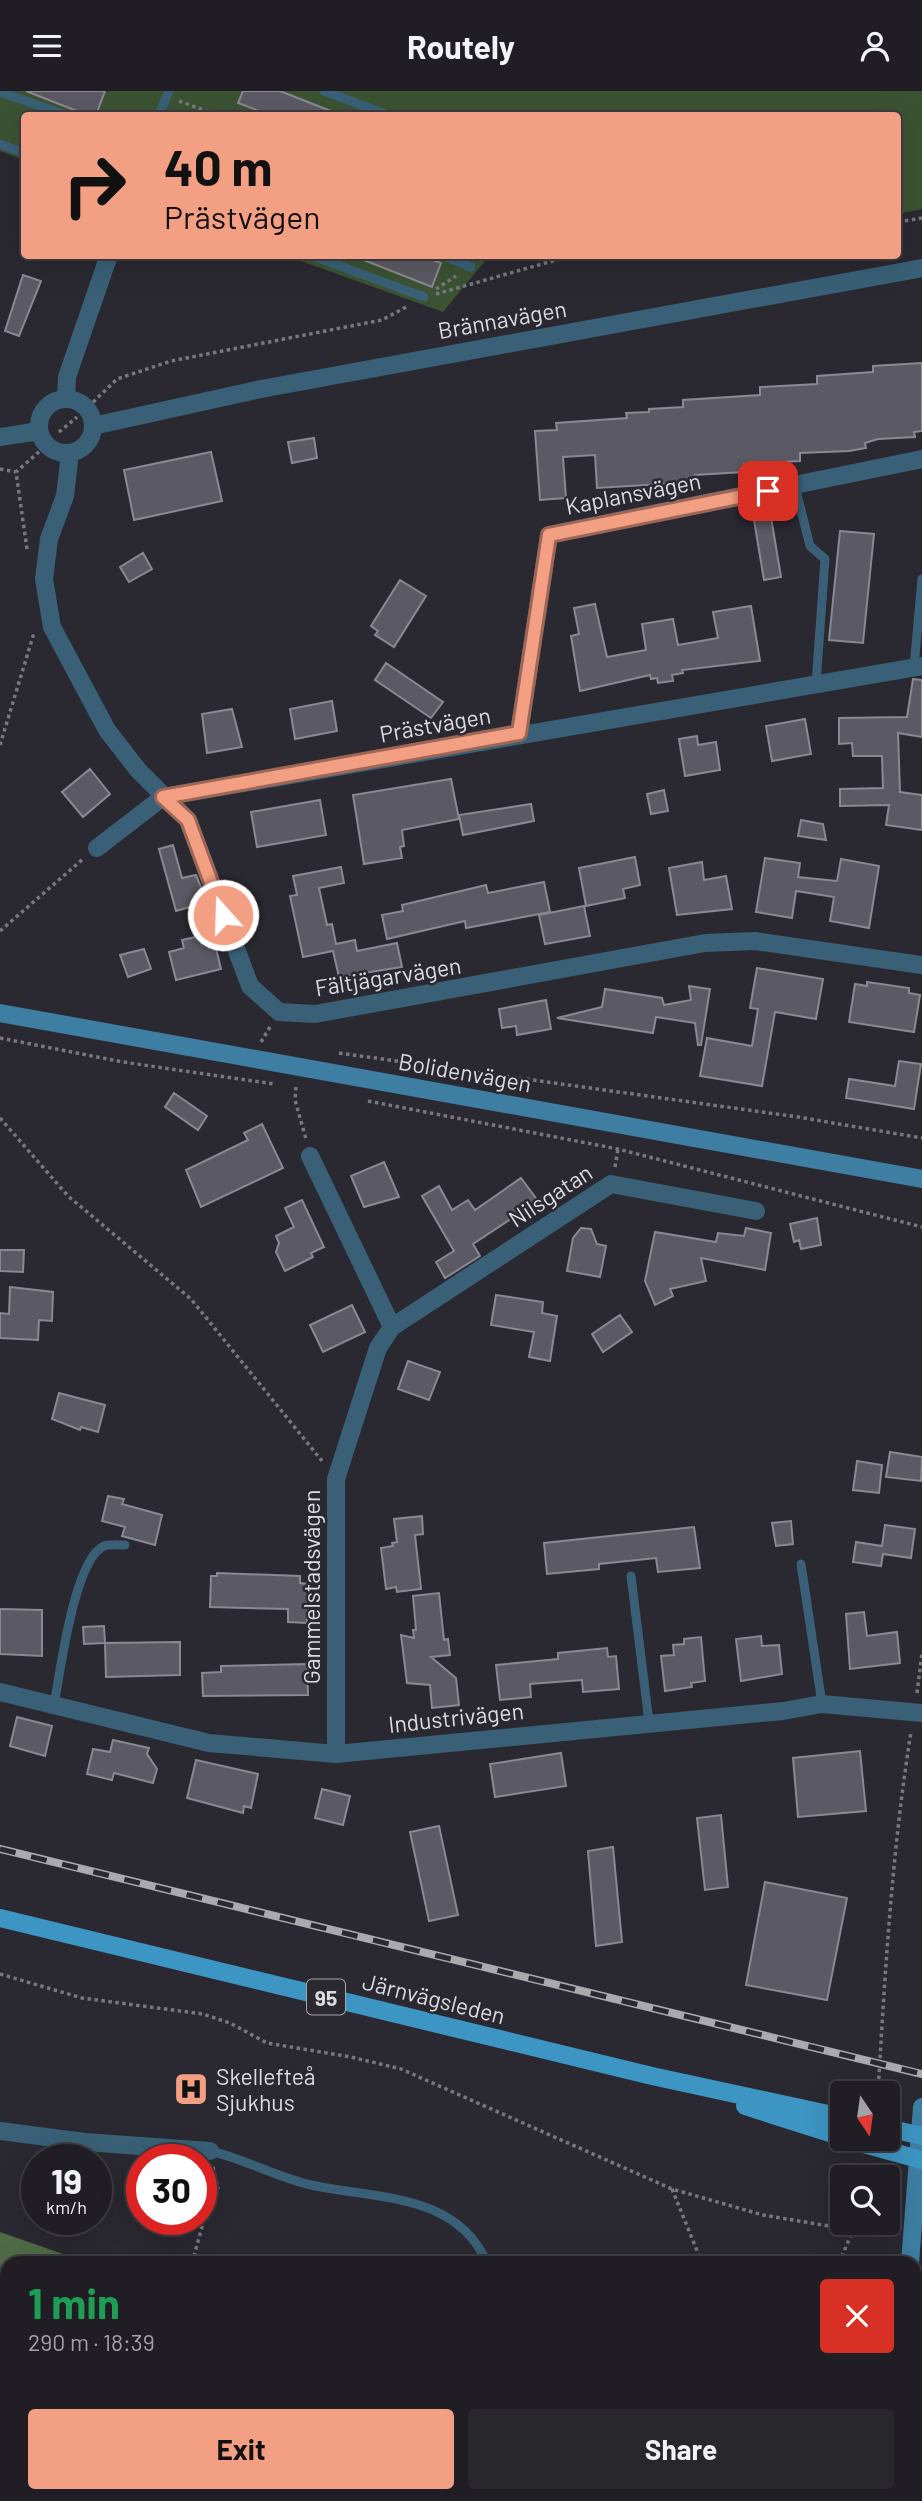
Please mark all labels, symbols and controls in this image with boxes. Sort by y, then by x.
icon: menu [28,27,66,65]
text: Routely [407,27,515,65]
icon: person [856,27,894,65]
text: 40 m [164,137,272,196]
icon: right [49,140,140,231]
text: Prästvägen [164,197,320,235]
street label: Brännavägen [435,294,569,344]
pin [738,461,798,521]
street label: Kaplansvägen [563,466,703,520]
icon: arrive [749,472,787,510]
street label: Prästvägen [377,700,493,748]
position arrow [186,878,260,952]
street label: Fältjägarvägen [313,951,463,1001]
street label: Bolidenvägen [396,1047,534,1097]
street label: Nilsgatan [503,1158,597,1232]
street label: Gammelstadsvägen [297,1490,325,1684]
street label: Industrivägen [387,1696,525,1738]
street label: Järnvägsleden [360,1967,508,2029]
road number: 95 [307,1979,345,2015]
place label: Skellefteå Sjukhus [216,2062,316,2116]
hospital icon: Skellefteå Sjukhus [172,2070,210,2108]
north arrow [830,2081,900,2151]
map controls [830,2081,900,2235]
speed limit sign: 30 [126,2144,217,2235]
text: 19 [51,2159,82,2201]
button: search [830,2165,900,2235]
text: km/h [46,2196,87,2218]
text: 1 min [28,2277,120,2327]
button: close [820,2279,894,2353]
text: 290 m · 18:39 [28,2328,155,2356]
button: Exit [28,2409,454,2489]
button: Share [468,2409,894,2489]

